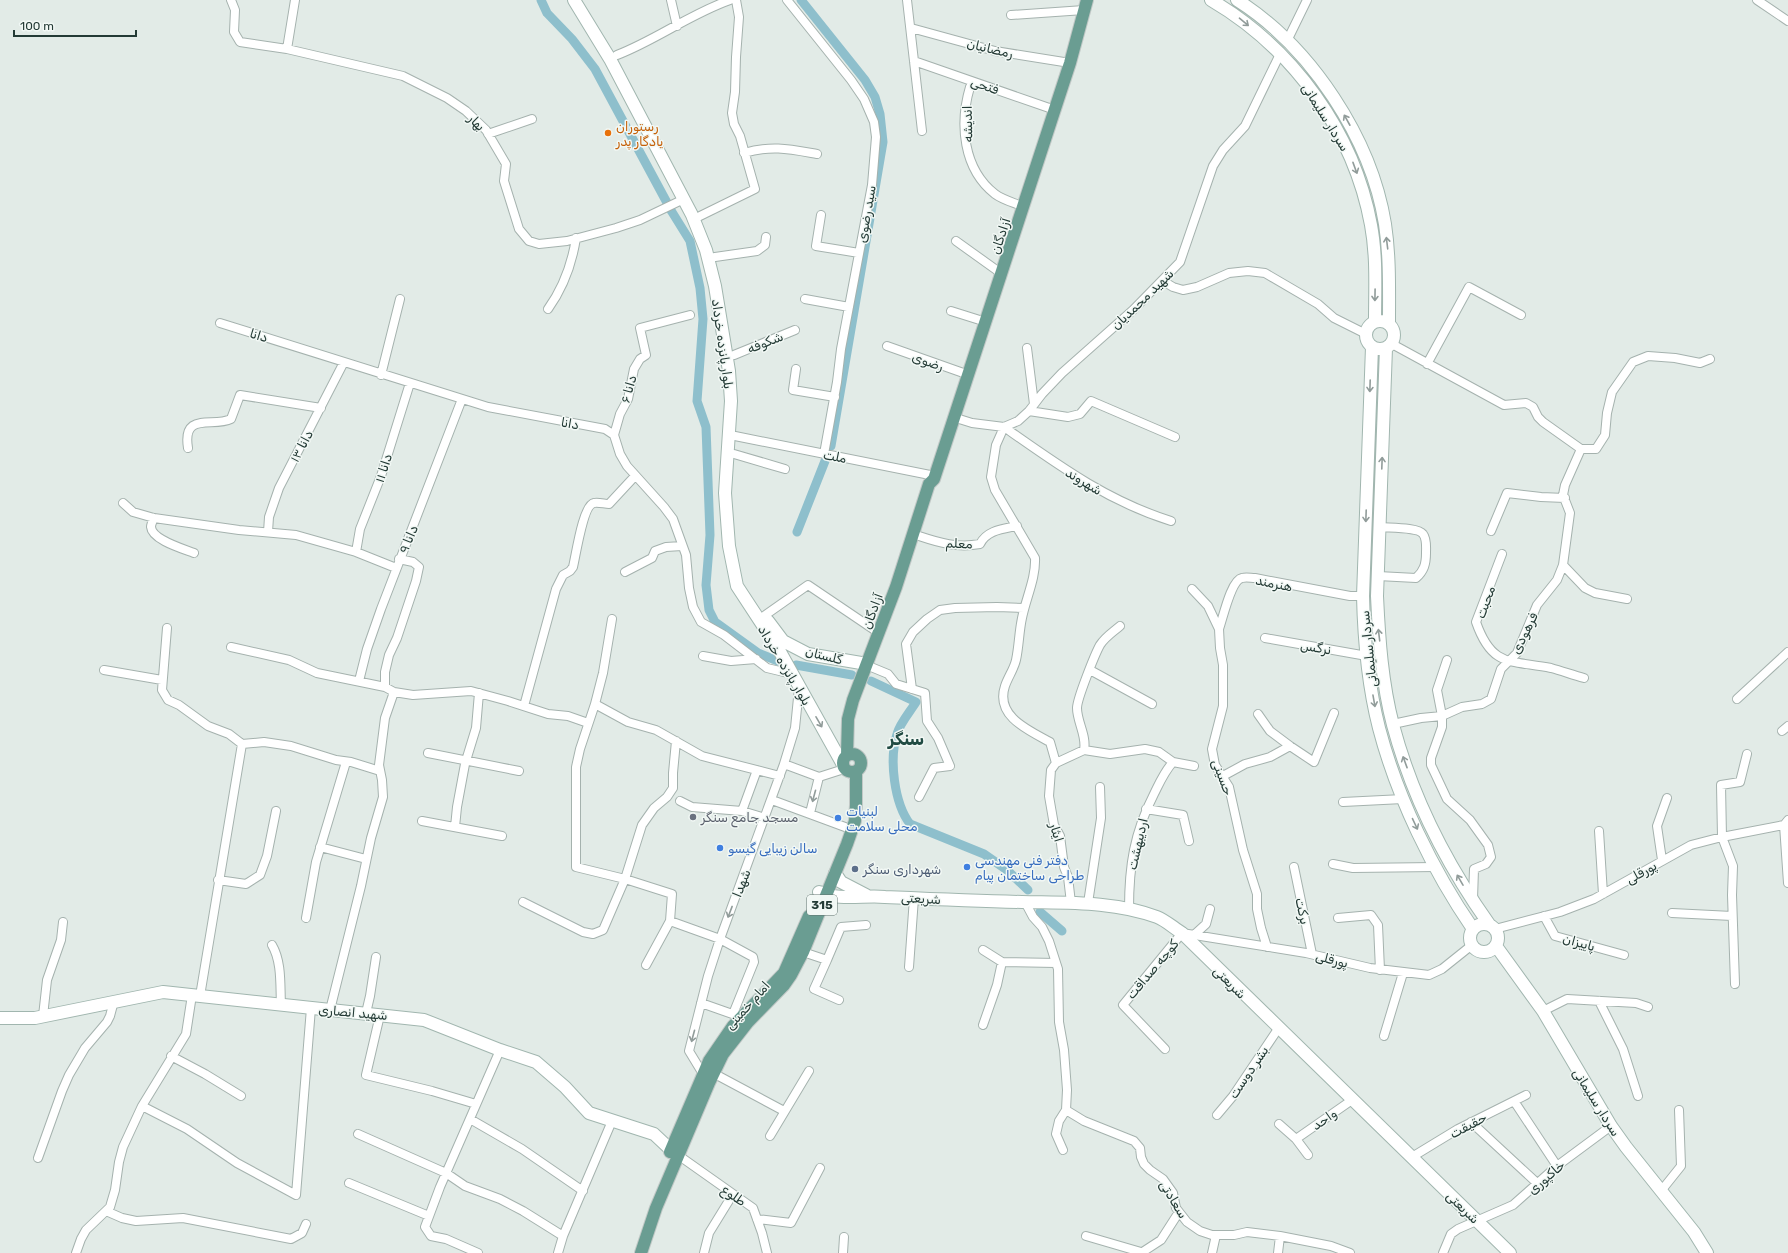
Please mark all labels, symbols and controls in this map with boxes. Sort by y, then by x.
scale bar [14,12,136,38]
one-way arrow [1238,17,1249,26]
text: 100 m [20,19,54,33]
street label: رمضانیان [965,36,1015,62]
street label: فتحی [969,74,1001,98]
street label: سردار سلیمانی [1298,81,1352,154]
street label: اندیشه [960,106,975,142]
street label: بهار [464,110,488,135]
one-way arrow [1343,114,1351,126]
place label: رستوران یادگار پدر [615,119,663,150]
marker: رستوران یادگار پدر [603,128,613,138]
one-way arrow [1352,161,1359,174]
street label: سید رضوی [854,184,880,244]
street label: آزادگان [988,216,1014,257]
one-way arrow [1384,237,1391,250]
street label: شهید محمدیان [1108,266,1177,333]
one-way arrow [1371,288,1379,301]
street label: بلوار پانزده خرداد [708,298,736,390]
street label: دانا [248,326,270,345]
street label: شکوفه [745,329,786,357]
street label: رضوی [910,349,946,375]
street label: دانا ۶ [617,373,640,405]
one-way arrow [1367,379,1374,392]
street label: دانا [560,415,580,432]
street label: دانا ۱۳ [287,428,316,465]
street label: ملت [822,447,848,466]
street label: دانا ۱۱ [372,452,395,484]
one-way arrow [1378,457,1386,470]
street label: شهروند [1062,465,1105,499]
one-way arrow [1362,509,1369,522]
street label: دانا ۹ [396,523,421,555]
street label: معلم [945,536,973,552]
street label: هنرمند [1254,573,1294,595]
street label: محبت [1473,584,1498,620]
street label: آزادگان [859,591,887,632]
street label: سردار سلیمانی [1357,610,1381,688]
street label: فرهودی [1508,610,1542,657]
street label: بلوار پانزده خرداد [754,623,814,708]
one-way arrow [1375,629,1383,642]
street label: نرگس [1299,637,1333,659]
street label: گلستان [804,644,844,667]
one-way arrow [1370,694,1378,707]
one-way arrow [815,716,823,728]
district label: سنگر [887,729,924,749]
street label: حسینی [1208,757,1236,798]
one-way arrow [1401,757,1409,769]
one-way arrow [810,789,818,802]
place label: لبنیات محلی سلامت [846,804,917,835]
place label: مسجد جامع سنگر [700,810,798,828]
marker: مسجد جامع سنگر [688,812,698,822]
marker: لبنیات محلی سلامت [833,813,843,823]
street label: اردیبهشت [1124,817,1152,872]
one-way arrow [1412,818,1419,830]
street label: ایثار [1045,820,1067,844]
place label: سالن زیبایی گیسو [728,841,817,857]
marker: سالن زیبایی گیسو [715,843,725,853]
place label: دفتر فنی مهندسی طراحی ساختمان پیام [975,853,1085,884]
street label: پورقلی [1623,858,1660,888]
place label: شهرداری سنگر [862,862,941,878]
marker: دفتر فنی مهندسی طراحی ساختمان پیام [962,862,972,872]
marker: شهرداری سنگر [850,864,860,874]
street label: شهدا [729,867,755,900]
one-way arrow [1456,874,1464,886]
street label: شریعتی [901,890,941,908]
road number: 315 [807,895,837,915]
street label: برکت [1291,896,1313,926]
one-way arrow [726,905,734,917]
street label: پاییزان [1561,931,1597,955]
street label: کوچه صداقت [1123,937,1182,1003]
street label: پورقلی [1314,948,1350,972]
street label: شریعتی [1209,963,1249,1003]
street label: امام خمینی [722,978,774,1033]
street label: شهید انصاری [318,1002,388,1024]
one-way arrow [689,1029,696,1042]
street label: بشر دوست [1225,1043,1272,1102]
street label: سردار سلیمانی [1569,1066,1623,1139]
street label: واحد [1309,1106,1340,1134]
street label: حقیقت [1447,1109,1489,1141]
street label: خاکپوری [1525,1157,1569,1198]
street label: سعادتی [1156,1178,1191,1221]
street label: طلوع [717,1182,749,1211]
street label: شریعتی [1442,1188,1482,1227]

